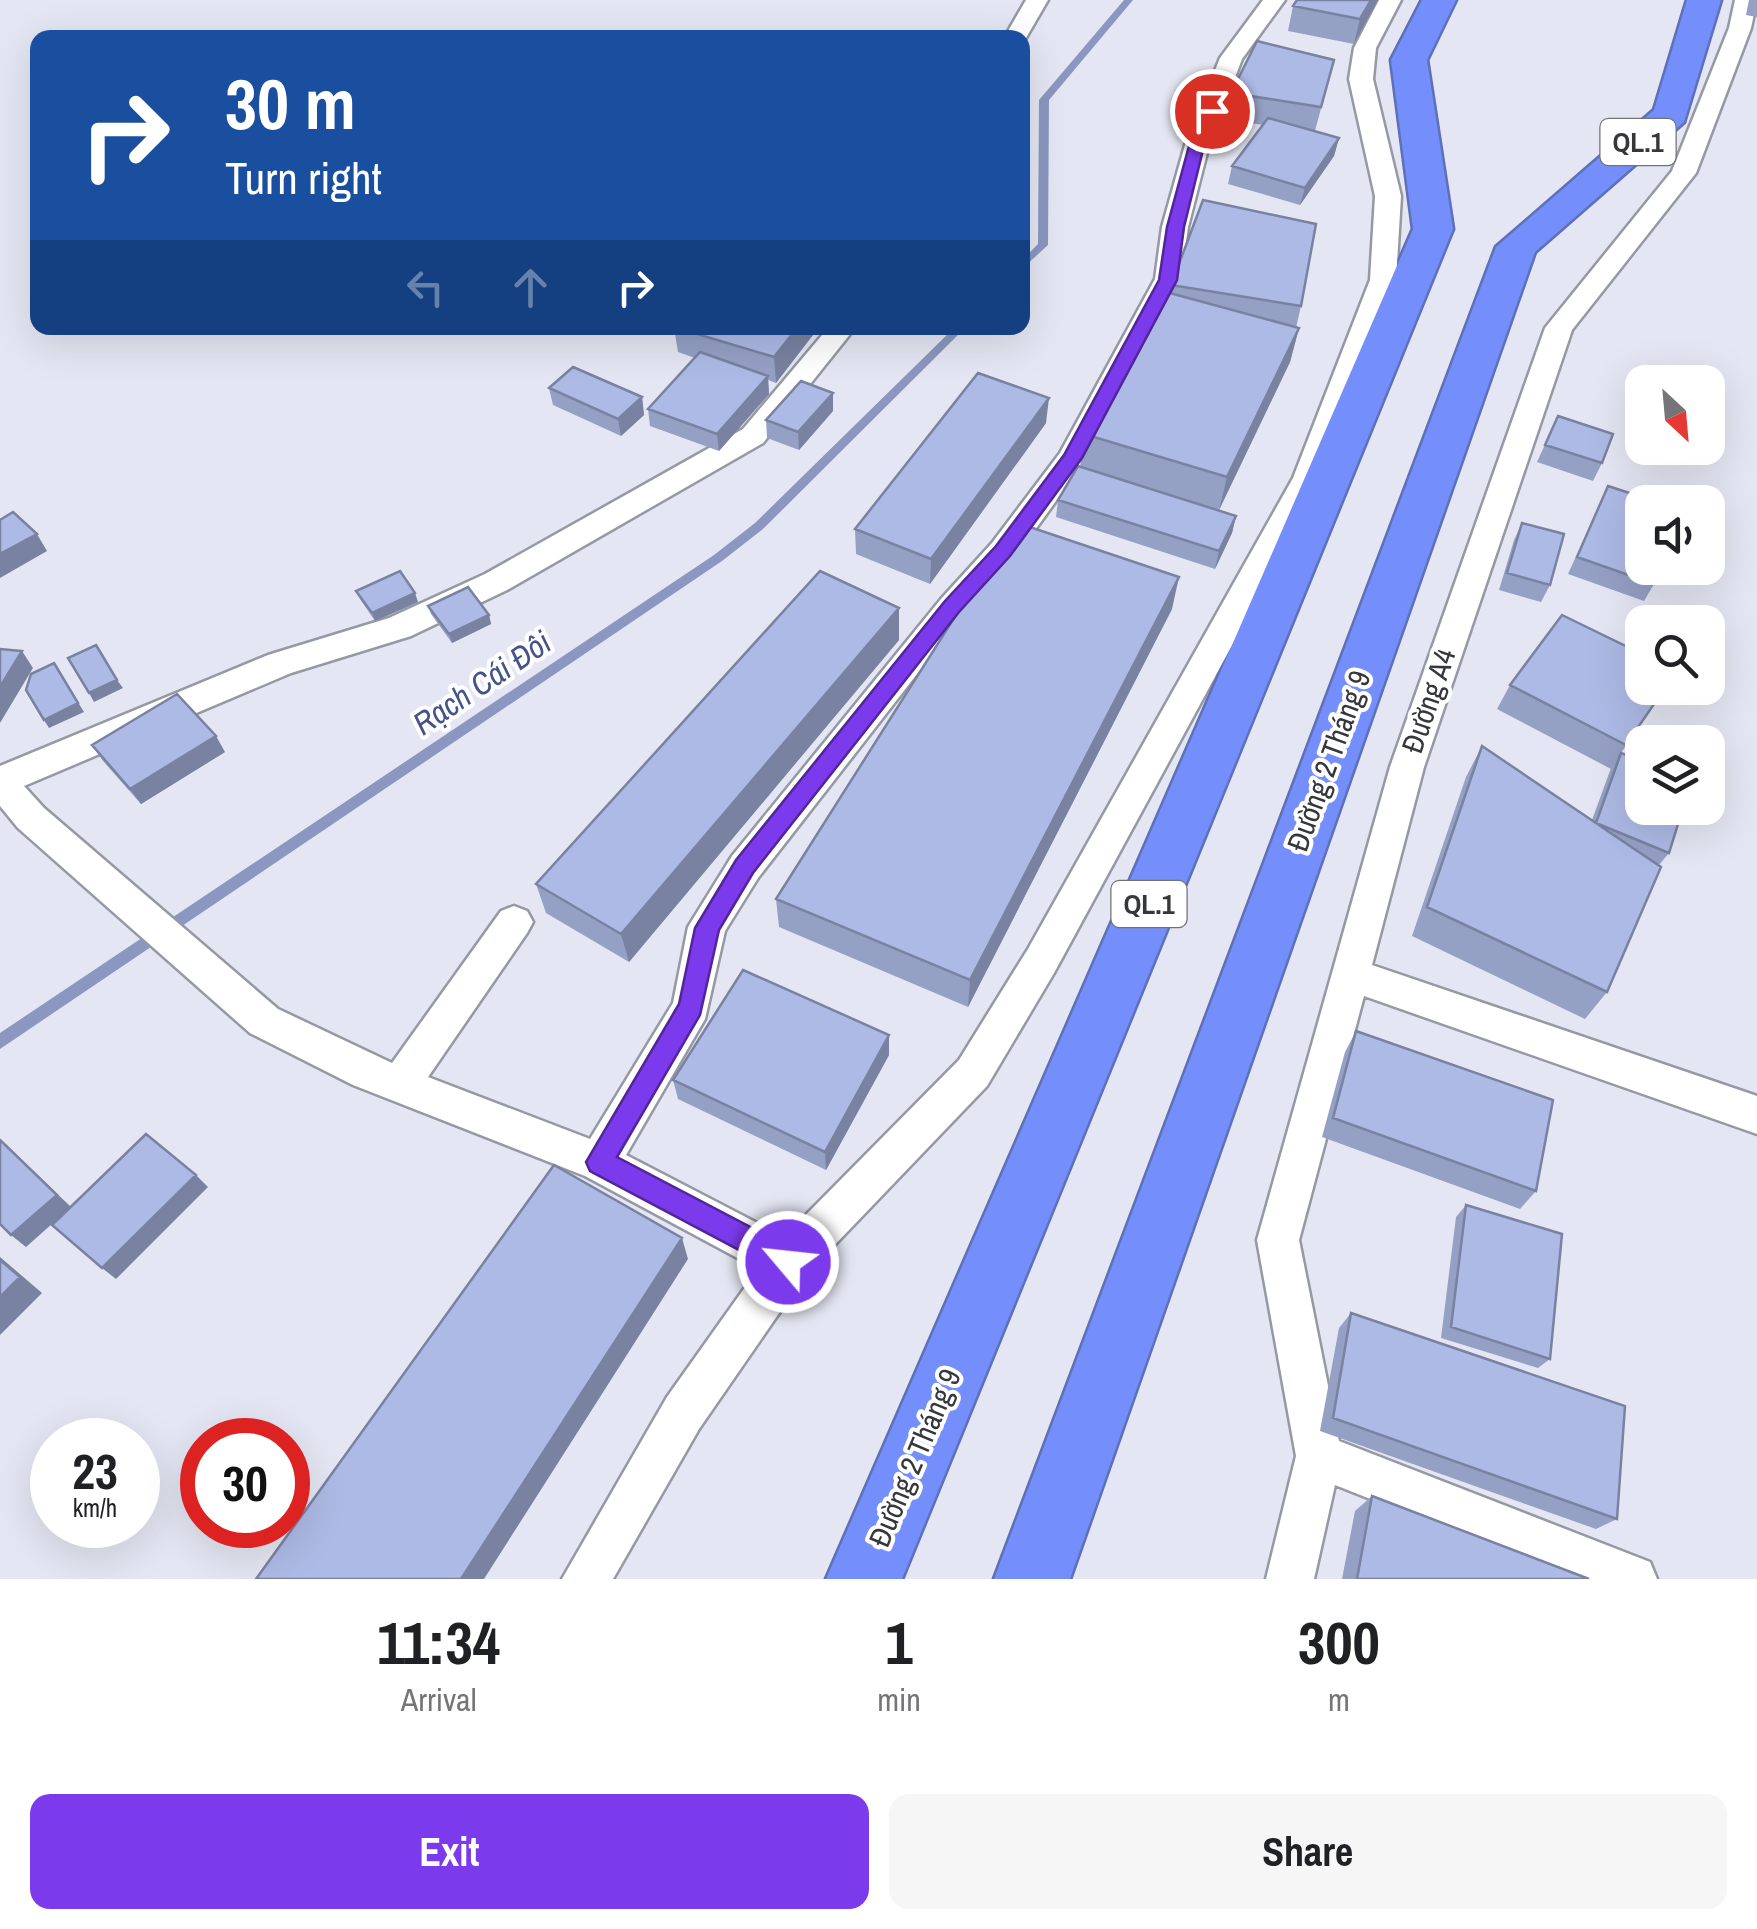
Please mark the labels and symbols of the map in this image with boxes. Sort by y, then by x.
pin [1170,69,1255,154]
road number: QL.1 [1600,119,1676,165]
north arrow [1625,365,1725,465]
water label: Rạch Cái Đôi [404,620,560,744]
street label: Đường A4 [1392,643,1465,758]
street label: Đường 2 Tháng 9 [1277,665,1379,857]
road number: QL.1 [1112,881,1186,927]
position arrow [736,1210,840,1314]
street label: Đường 2 Tháng 9 [859,1362,970,1553]
speed limit sign: 30 [180,1418,310,1548]

